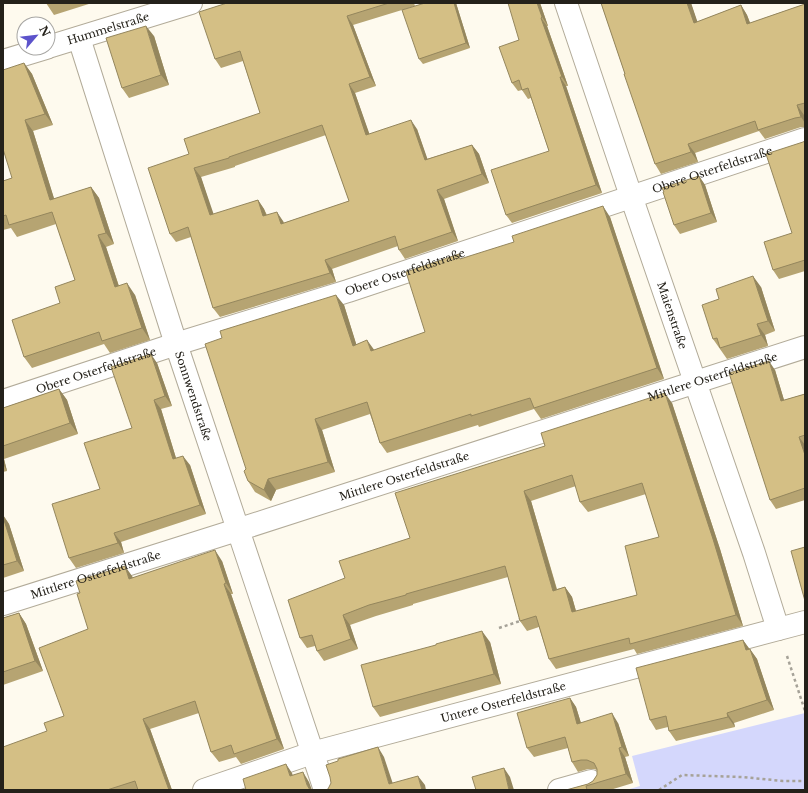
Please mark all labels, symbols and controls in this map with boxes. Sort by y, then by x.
street label: Hummelstraße [65,9,151,48]
north arrow [16,16,56,56]
text: N [36,23,54,40]
street label: Obere Osterfeldstraße [650,143,774,196]
street label: Obere Osterfeldstraße [343,246,467,299]
street label: Maienstraße [654,280,690,351]
street label: Obere Osterfeldstraße [34,344,158,397]
street label: Sonnwendstraße [172,349,215,443]
street label: Mittlere Osterfeldstraße [646,349,779,404]
street label: Mittlere Osterfeldstraße [337,449,471,504]
street label: Mittlere Osterfeldstraße [29,548,162,602]
street label: Untere Osterfeldstraße [439,679,567,726]

